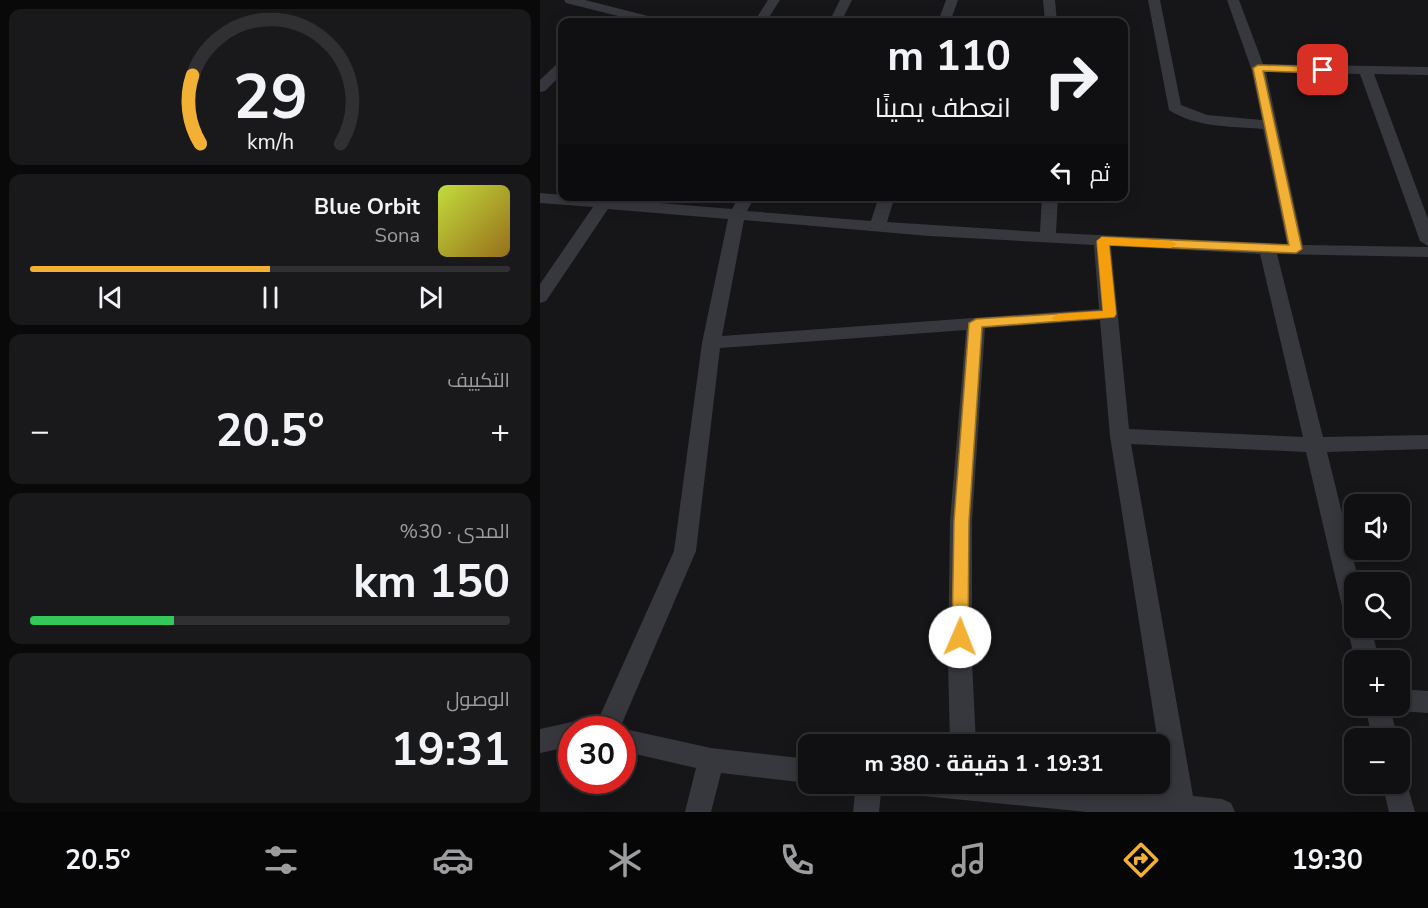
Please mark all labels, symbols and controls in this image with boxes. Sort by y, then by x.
text: 110 m [887,28,1011,85]
icon: right [1032,42,1110,120]
pin [1297,44,1348,95]
icon: arrive [1306,53,1339,86]
text: 29 [233,55,307,140]
text: انعطف يمينًا [874,90,1011,127]
text: km/h [246,127,294,157]
icon: left [1045,156,1078,189]
text: ثم [1090,159,1110,189]
text: Blue Orbit [314,192,420,222]
text: Sona [375,222,420,249]
icon: previous [94,281,127,314]
icon: pause [254,281,287,314]
icon: next [414,281,447,314]
text: التكييف [447,367,510,394]
text: 20.5° [215,401,325,462]
text: − [30,409,50,454]
text: + [490,409,510,454]
map controls [1344,494,1410,794]
button: sound [1344,494,1410,560]
text: المدى · 30% [400,518,510,545]
text: 150 km [353,552,510,613]
button: search [1344,572,1410,638]
position arrow [928,605,992,669]
button: + [1344,650,1410,716]
text: الوصول [446,686,510,713]
speed limit sign: 30 [558,716,636,794]
text: 19:31 [391,720,510,781]
button: − [1344,728,1410,794]
text: 19:31 · 1 دقيقة · 380 m [864,749,1104,779]
icon: filters [260,839,302,881]
icon: car [432,839,474,881]
icon: climate [604,839,646,881]
icon: phone [776,839,818,881]
icon: music [948,839,990,881]
icon: directions [1120,839,1162,881]
text: 20.5° [65,842,131,879]
text: 19:30 [1292,842,1363,879]

